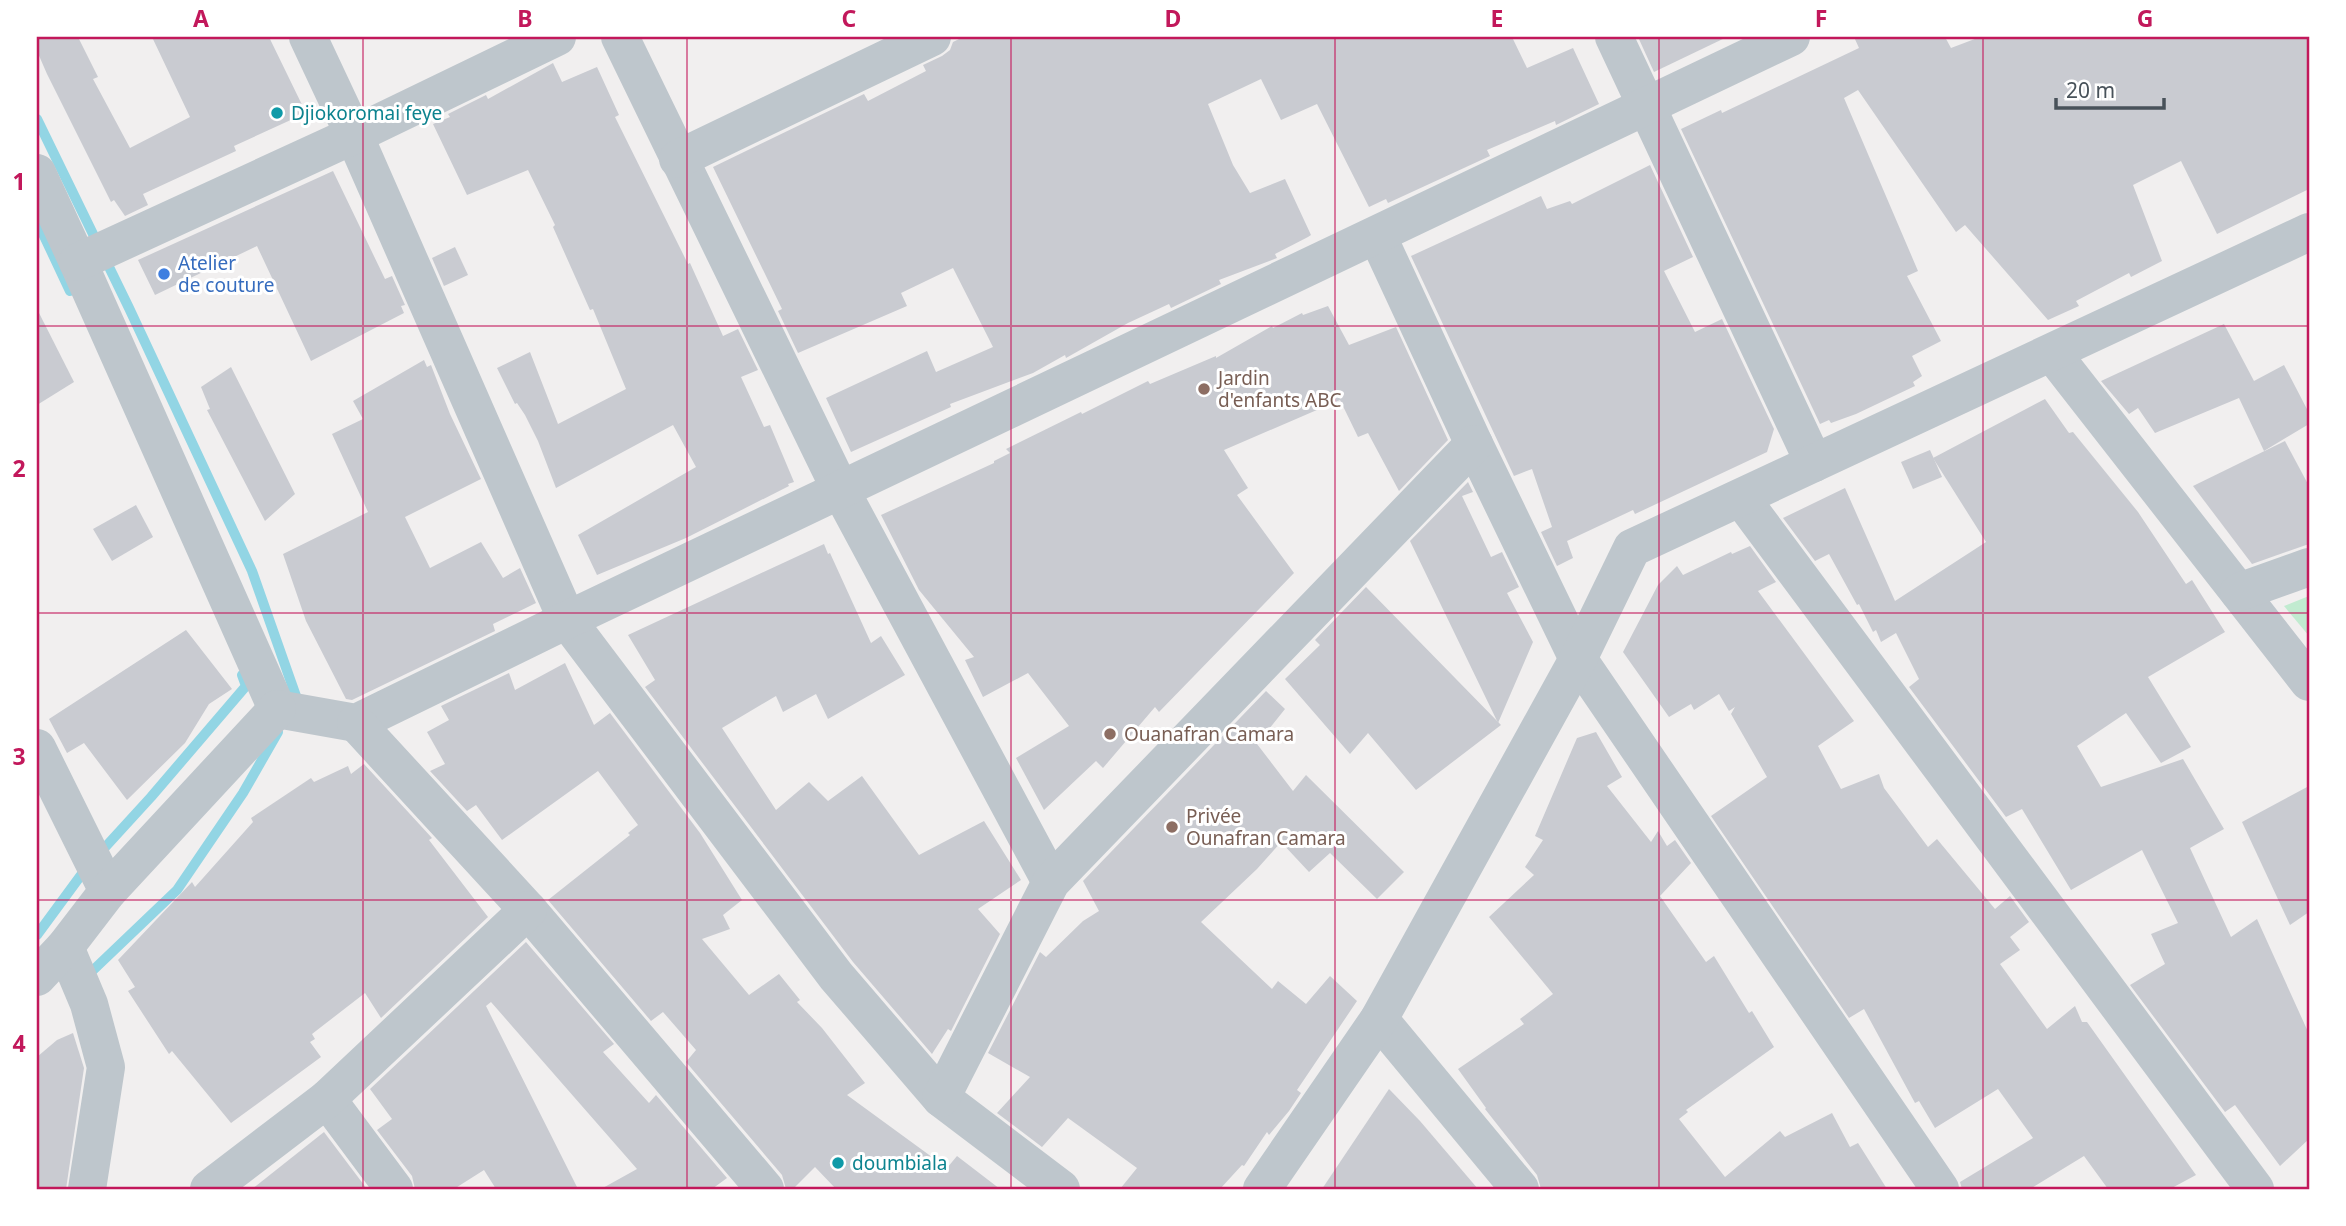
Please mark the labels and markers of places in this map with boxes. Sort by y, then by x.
place label: Djiokoromai feye [291,100,442,126]
marker: Djiokoromai feye [269,105,285,121]
place label: Atelier de couture [178,250,274,298]
marker: Atelier de couture [156,266,172,282]
place label: Jardin d'enfants ABC [1216,365,1342,413]
marker: Jardin d'enfants ABC [1196,381,1212,397]
place label: Ouanafran Camara [1124,721,1294,747]
marker: Ouanafran Camara [1102,726,1118,742]
place label: Privée Ounafran Camara [1186,803,1346,851]
marker: Privée Ounafran Camara [1164,819,1180,835]
place label: doumbiala [852,1150,948,1176]
marker: doumbiala [830,1155,846,1171]

